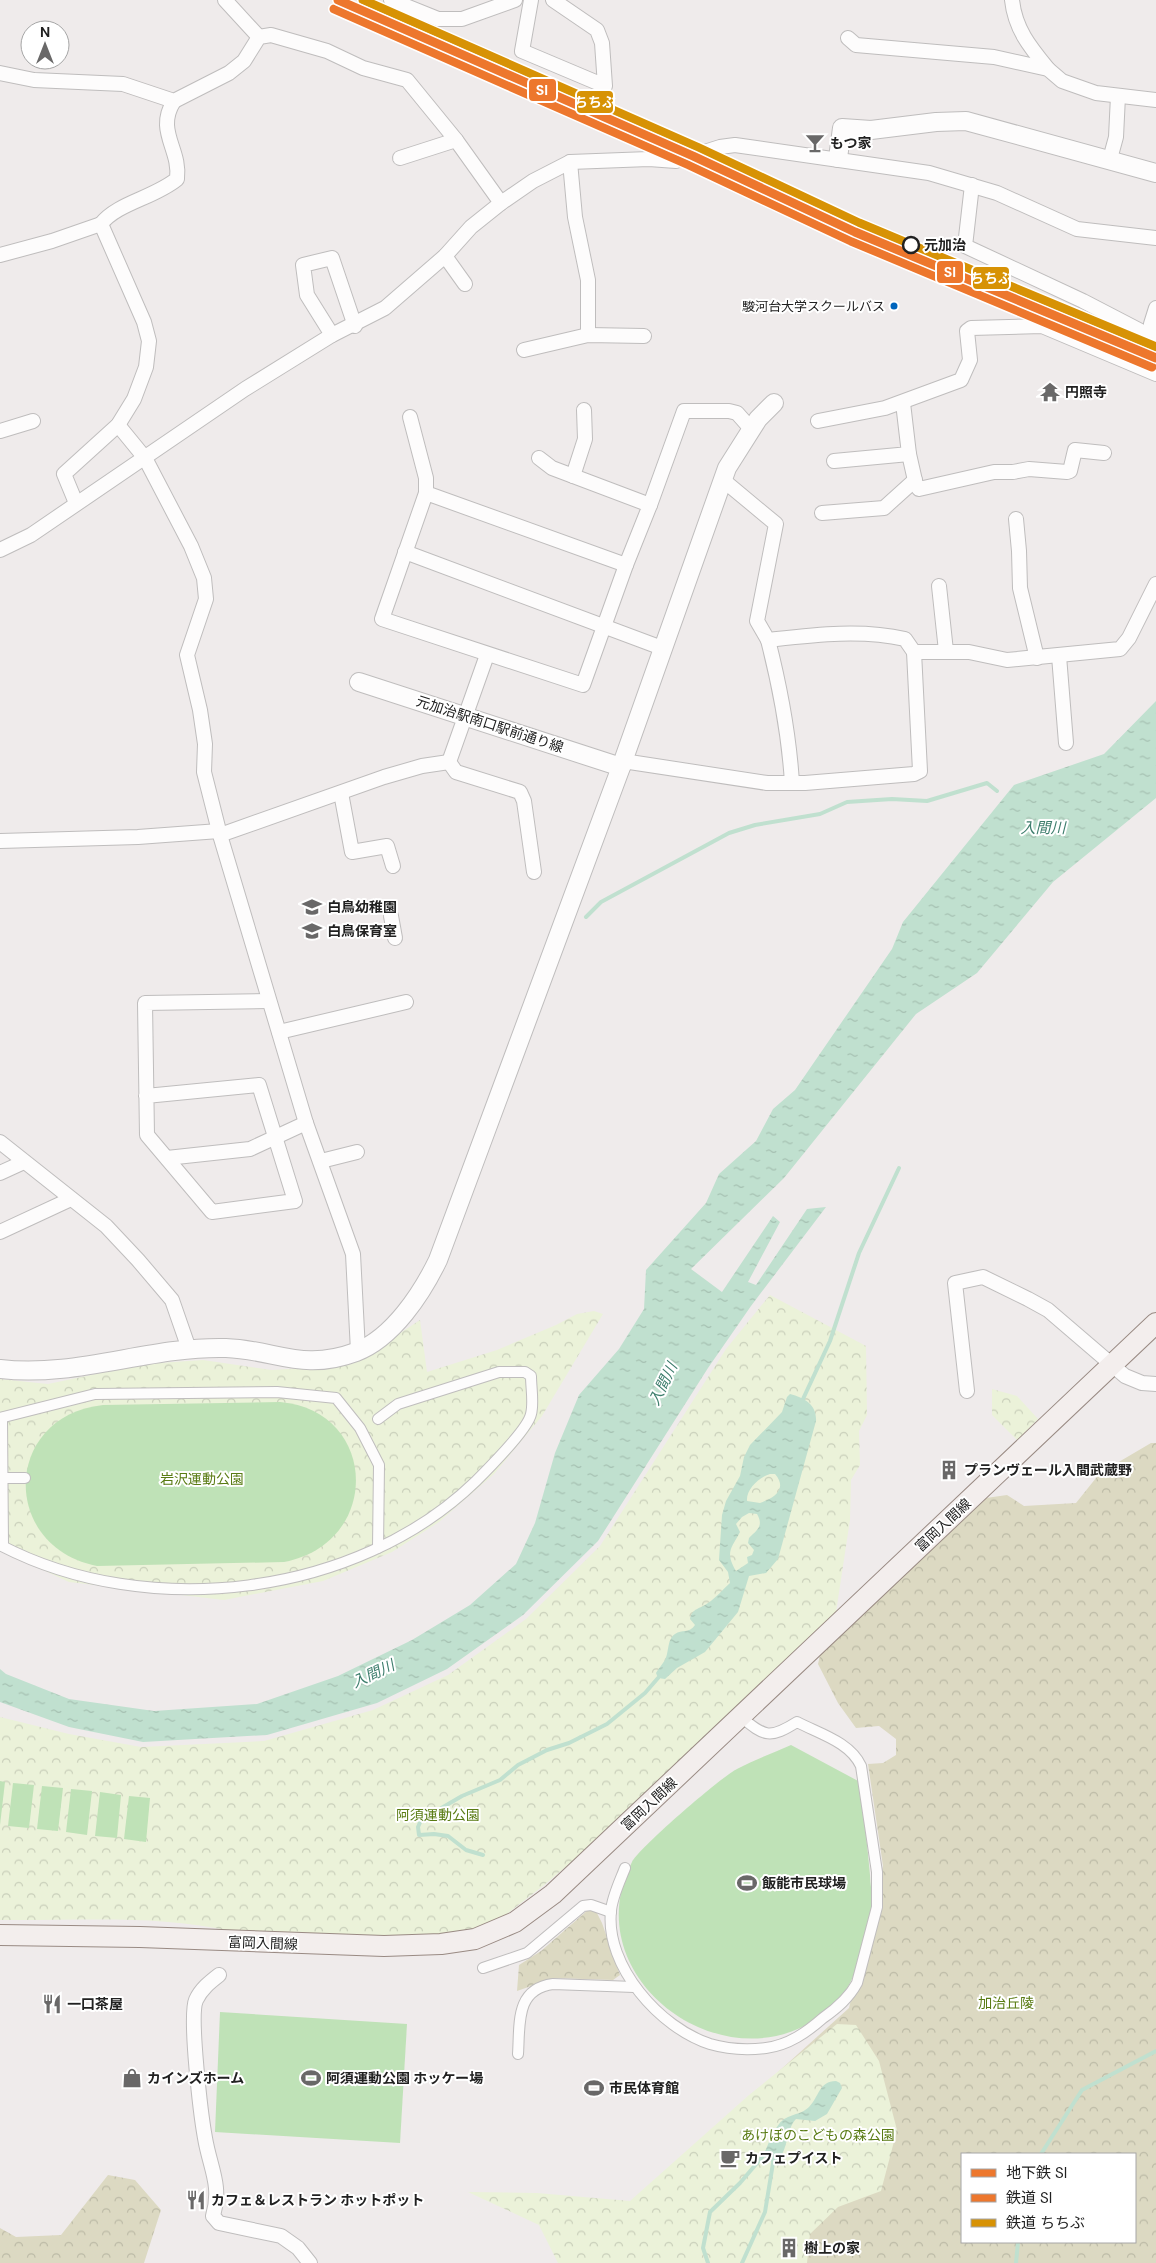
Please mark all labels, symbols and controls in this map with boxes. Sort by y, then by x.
north arrow [20,20,70,70]
text: N [40,23,50,41]
line badge: SI [528,78,557,102]
text: SI [536,81,548,99]
line badge: ちちぶ [576,90,614,114]
text: ちちぶ [574,93,616,111]
bar icon: もつ家 [804,132,826,154]
place label: もつ家 [830,134,871,152]
marker: 元加治 [902,236,920,254]
place label: 元加治 [924,236,966,254]
line badge: SI [936,260,964,284]
text: SI [944,263,956,281]
line badge: ちちぶ [972,266,1010,290]
text: ちちぶ [970,269,1012,287]
place label: 駿河台大学スクールバス [742,298,885,315]
marker: 駿河台大学スクールバス [889,301,899,311]
temple icon: 円照寺 [1039,381,1061,403]
place label: 円照寺 [1065,383,1107,401]
street label: 元加治駅南口駅前通り線 [414,692,566,756]
water label: 入間川 [1020,818,1067,838]
school or university icon: 白鳥幼稚園 [301,896,323,918]
place label: 白鳥幼稚園 [327,898,397,916]
school or university icon: 白鳥保育室 [301,920,323,942]
place label: 白鳥保育室 [327,922,397,940]
water label: 入間川 [644,1358,683,1409]
building icon: プランヴェール入間武蔵野 [938,1459,960,1481]
place label: プランヴェール入間武蔵野 [964,1461,1132,1479]
park label: 岩沢運動公園 [160,1470,244,1488]
street label: 富岡入間線 [911,1495,975,1555]
water label: 入間川 [348,1655,399,1693]
street label: 富岡入間線 [617,1774,681,1834]
park label: 阿須運動公園 [396,1806,480,1824]
sports icon: 飯能市民球場 [736,1872,758,1894]
place label: 飯能市民球場 [762,1874,846,1892]
street label: 富岡入間線 [228,1933,298,1953]
restaurant icon: 一口茶屋 [41,1993,63,2015]
park label: 加治丘陵 [978,1994,1034,2012]
place label: 一口茶屋 [67,1995,123,2013]
shop icon: カインズホーム [121,2067,143,2089]
sports icon: 阿須運動公園 ホッケー場 [300,2067,322,2089]
place label: カインズホーム [147,2069,244,2087]
place label: 阿須運動公園 ホッケー場 [326,2069,483,2087]
sports icon: 市民体育館 [583,2077,605,2099]
place label: 市民体育館 [609,2079,679,2097]
park label: あけぼのこどもの森公園 [741,2126,895,2144]
cafe icon: カフェプイスト [719,2147,741,2169]
place label: カフェプイスト [745,2149,843,2167]
legend [961,2153,1136,2243]
text: 地下鉄 SI [1006,2163,1067,2183]
text: 鉄道 SI [1006,2188,1052,2208]
restaurant icon: カフェ＆レストラン ホットポット [185,2189,207,2211]
place label: カフェ＆レストラン ホットポット [211,2191,424,2209]
text: 鉄道 ちちぶ [1006,2213,1085,2233]
building icon: 樹上の家 [778,2237,800,2259]
place label: 樹上の家 [804,2239,860,2257]

